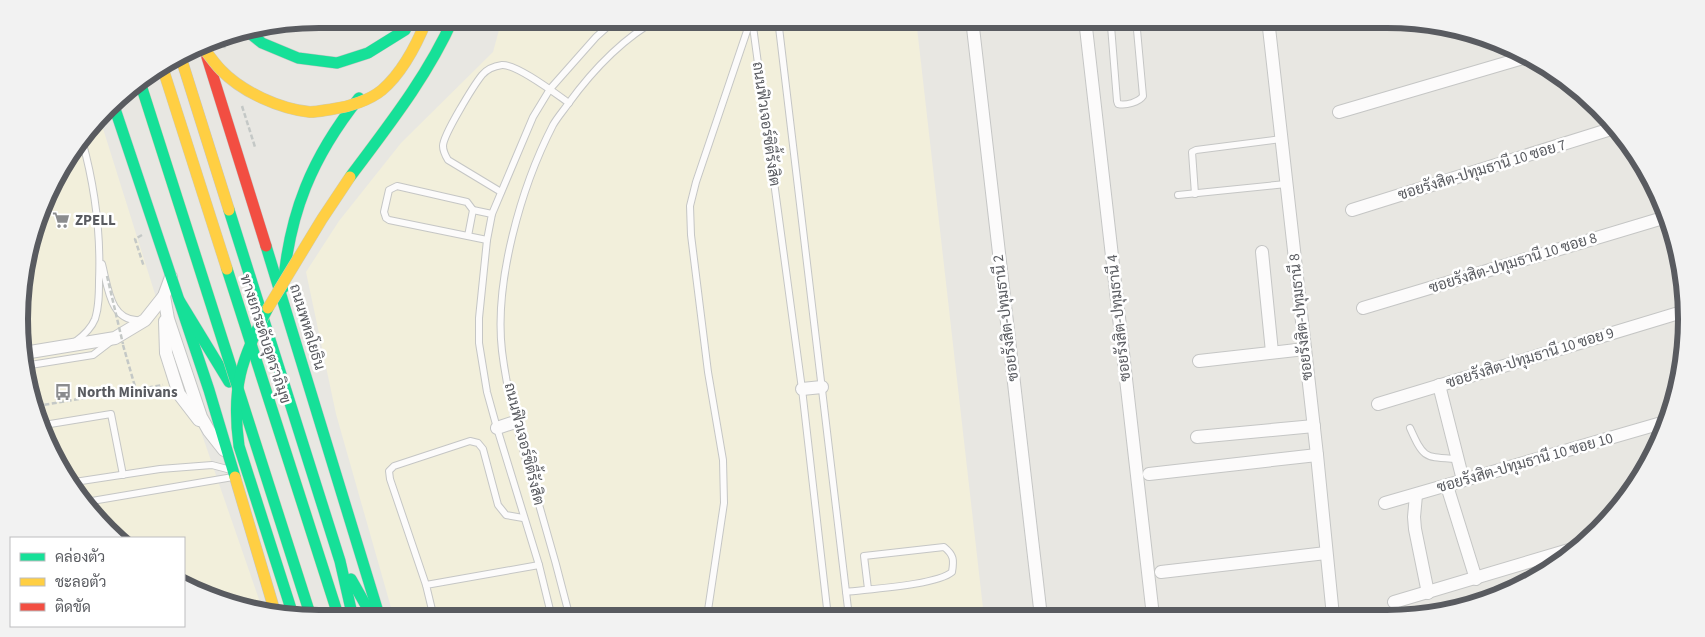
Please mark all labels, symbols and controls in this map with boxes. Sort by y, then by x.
street label: ถนนฟิวเจอร์ซิตี้รังสิต [747,60,790,188]
street label: ซอยรังสิต-ปทุมธานี 10 ซอย 7 [1395,134,1569,206]
supermarket icon: ZPELL [51,210,71,230]
place label: ZPELL [75,210,116,231]
street label: ซอยรังสิต-ปทุมธานี 10 ซอย 8 [1426,227,1600,299]
street label: ซอยรังสิต-ปทุมธานี 2 [988,253,1024,383]
street label: ซอยรังสิต-ปทุมธานี 4 [1102,253,1136,382]
street label: ซอยรังสิต-ปทุมธานี 8 [1284,253,1318,381]
street label: ทางยกระดับอุตราภิมุข [234,272,296,406]
street label: ถนนพหลโยธิน [284,281,330,373]
street label: ซอยรังสิต-ปทุมธานี 10 ซอย 9 [1443,322,1617,394]
street label: ถนนฟิวเจอร์ซิตี้รังสิต [499,379,554,507]
bus stop icon: North Minivans [53,382,73,402]
place label: North Minivans [77,382,178,403]
street label: ซอยรังสิต-ปทุมธานี 10 ซอย 10 [1434,428,1616,498]
legend [10,537,185,627]
text: คล่องตัว [55,547,105,568]
text: ชะลอตัว [55,572,106,593]
text: ติดขัด [55,597,91,618]

